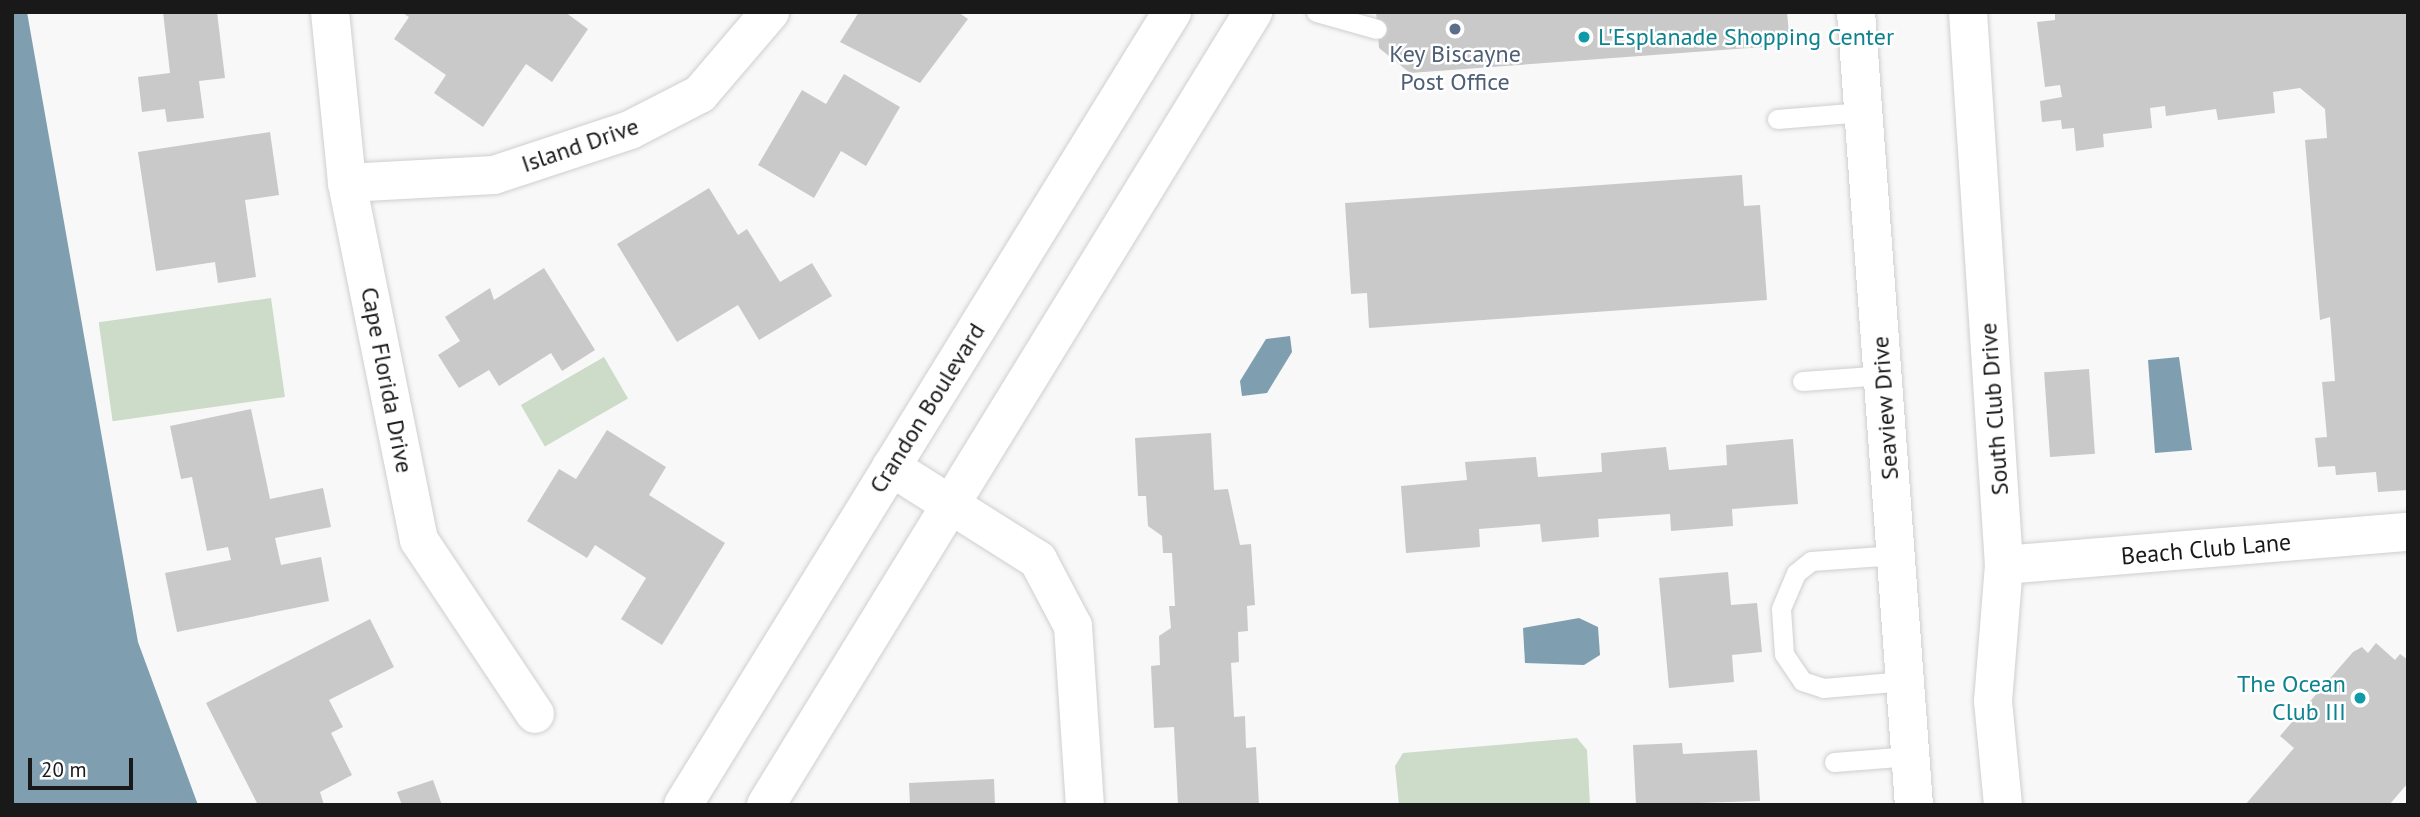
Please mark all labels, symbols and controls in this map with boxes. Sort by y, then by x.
marker: Key Biscayne Post Office [1447,21,1463,37]
place label: L'Esplanade Shopping Center [1598,23,1894,51]
marker: L'Esplanade Shopping Center [1576,29,1592,45]
place label: Key Biscayne Post Office [1389,40,1521,96]
street label: Island Drive [518,111,642,179]
street label: Cape Florida Drive [355,285,419,475]
street label: Crandon Boulevard [863,318,991,498]
street label: South Club Drive [1974,322,2014,496]
street label: Seaview Drive [1866,335,1904,481]
street label: Beach Club Lane [2120,527,2292,571]
place label: The Ocean Club III [2237,670,2346,726]
marker: The Ocean Club III [2352,690,2368,706]
scale bar [32,744,136,788]
text: 20 m [41,756,87,783]

